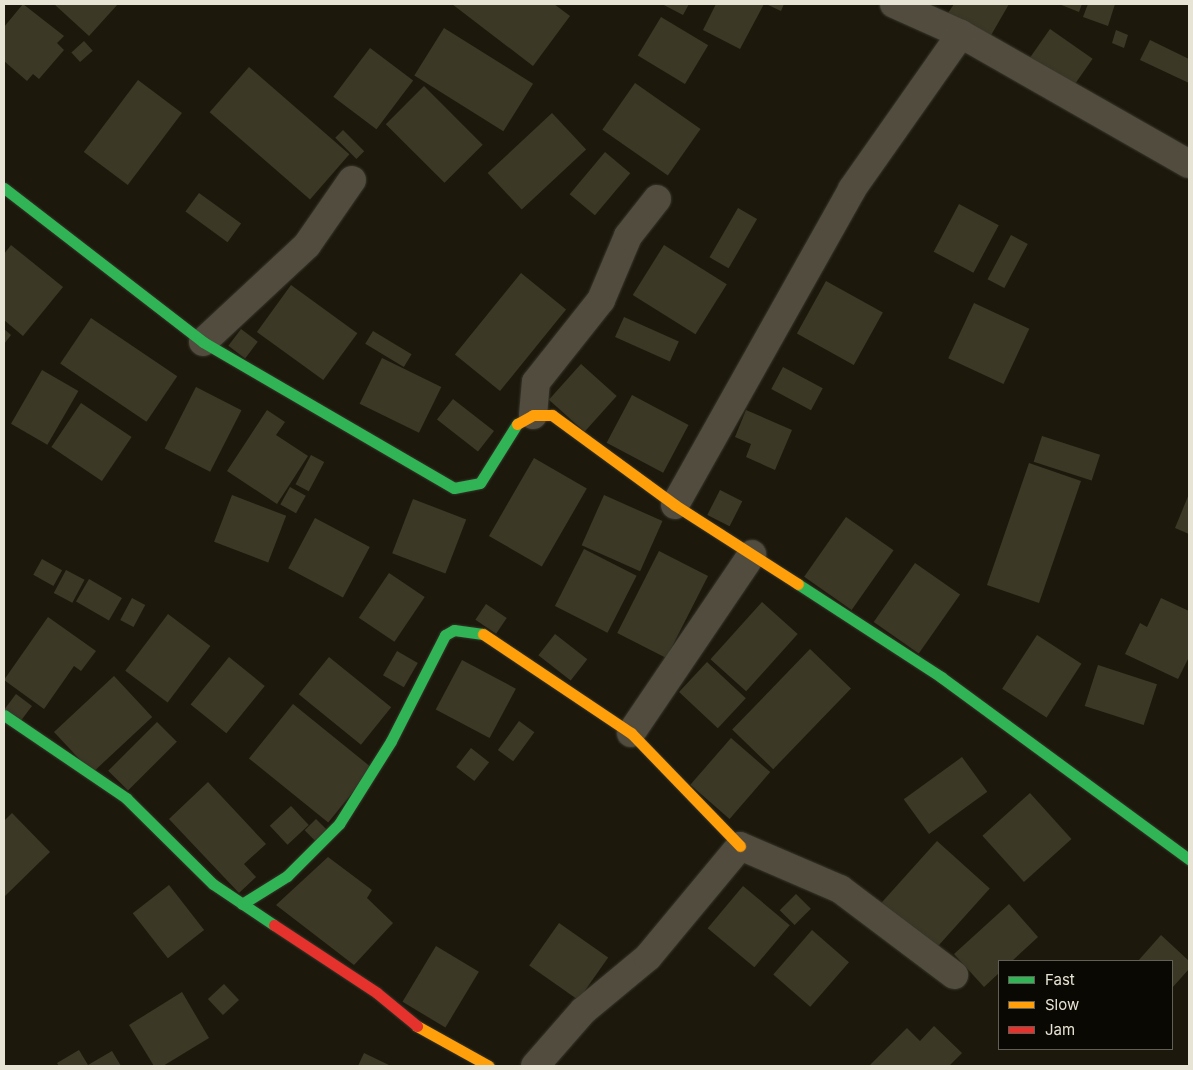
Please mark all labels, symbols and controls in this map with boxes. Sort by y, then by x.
legend [998,960,1173,1050]
text: Fast [1045,970,1075,989]
text: Slow [1045,995,1079,1014]
text: Jam [1045,1020,1075,1039]

